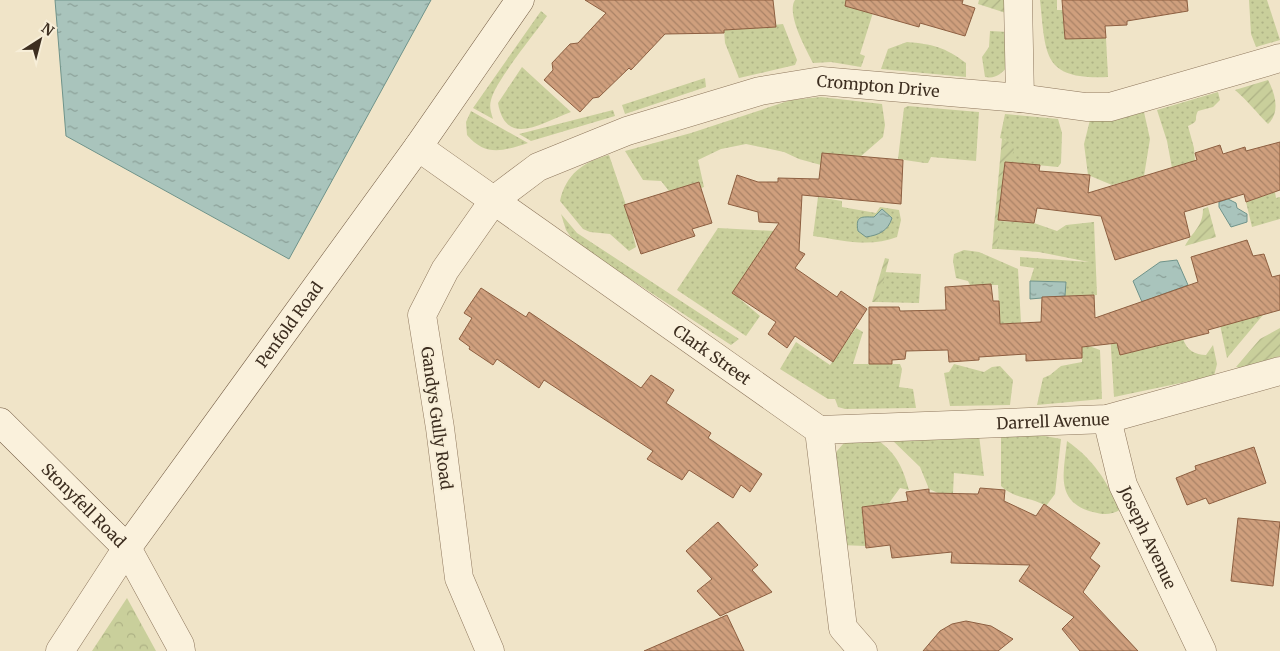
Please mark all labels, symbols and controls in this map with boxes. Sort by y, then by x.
north arrow [15,15,65,65]
text: N [38,19,57,40]
street label: Crompton Drive [816,71,940,101]
street label: Penfold Road [251,277,327,371]
street label: Clark Street [669,320,756,389]
street label: Gandys Gully Road [417,345,457,491]
street label: Darrell Avenue [996,409,1110,433]
street label: Stonyfell Road [37,459,130,552]
street label: Joseph Avenue [1115,482,1181,592]

